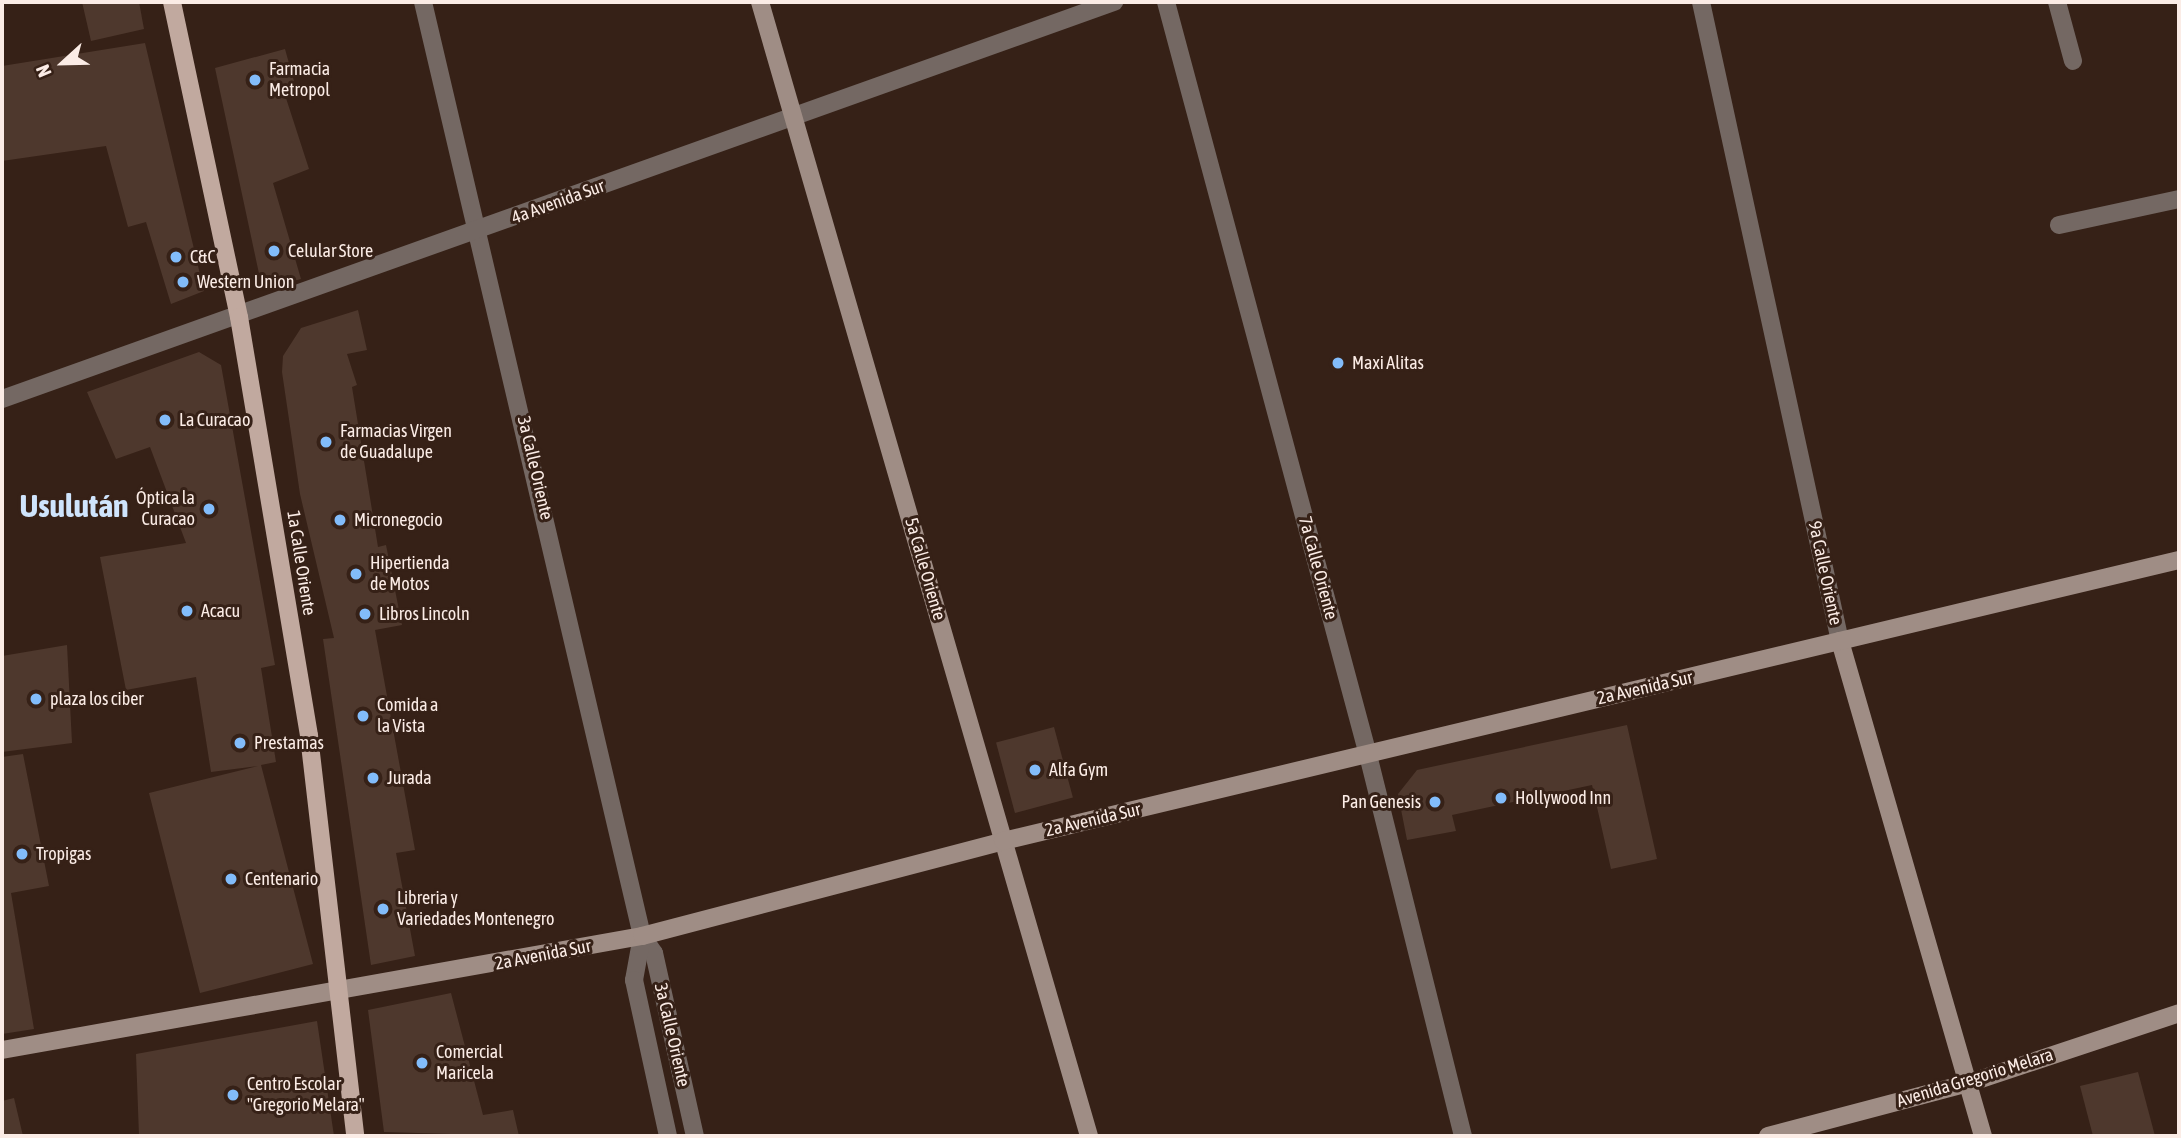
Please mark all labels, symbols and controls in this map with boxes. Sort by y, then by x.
north arrow [28,28,98,98]
place label: Farmacia Metropol [269,59,330,102]
text: N [31,62,56,80]
marker: Farmacia Metropol [247,72,263,88]
street label: 4a Avenida Sur [509,175,607,229]
place label: Celular Store [288,240,373,262]
marker: Celular Store [266,243,282,259]
place label: C&C [190,246,216,268]
marker: C&C [168,249,184,265]
place label: Western Union [197,271,294,293]
marker: Western Union [175,274,191,290]
place label: Maxi Alitas [1352,352,1424,374]
marker: Maxi Alitas [1330,355,1346,371]
place label: La Curacao [179,409,250,431]
marker: La Curacao [157,412,173,428]
street label: 3a Calle Oriente [513,414,557,522]
place label: Farmacias Virgen de Guadalupe [340,421,452,464]
marker: Farmacias Virgen de Guadalupe [318,434,334,450]
district label: Usulután [19,487,129,525]
place label: Óptica la Curacao [136,488,195,530]
marker: Óptica la Curacao [201,501,217,517]
street label: 1a Calle Oriente [282,509,320,617]
place label: Micronegocio [354,509,443,531]
marker: Micronegocio [332,512,348,528]
street label: 7a Calle Oriente [1294,514,1342,622]
street label: 5a Calle Oriente [900,515,950,623]
street label: 9a Calle Oriente [1803,519,1847,627]
place label: Hipertienda de Motos [370,553,450,596]
marker: Hipertienda de Motos [348,566,364,582]
place label: Acacu [201,600,240,622]
marker: Acacu [179,603,195,619]
place label: Libros Lincoln [379,603,470,625]
marker: Libros Lincoln [357,606,373,622]
street label: 2a Avenida Sur [1595,667,1695,709]
place label: plaza los ciber [50,688,144,710]
marker: plaza los ciber [28,691,44,707]
place label: Comida a la Vista [377,695,438,738]
marker: Comida a la Vista [355,708,371,724]
place label: Prestamas [254,732,324,754]
marker: Prestamas [232,735,248,751]
place label: Alfa Gym [1049,759,1108,781]
marker: Alfa Gym [1027,762,1043,778]
place label: Jurada [387,767,432,789]
marker: Jurada [365,770,381,786]
place label: Hollywood Inn [1515,787,1611,809]
marker: Hollywood Inn [1493,790,1509,806]
place label: Pan Genesis [1342,791,1421,813]
marker: Pan Genesis [1427,794,1443,810]
street label: 2a Avenida Sur [1043,799,1143,841]
place label: Tropigas [36,843,91,865]
marker: Tropigas [14,846,30,862]
place label: Centenario [245,868,318,890]
marker: Centenario [223,871,239,887]
place label: Libreria y Variedades Montenegro [397,888,554,930]
marker: Libreria y Variedades Montenegro [375,901,391,917]
street label: 2a Avenida Sur [493,935,593,975]
street label: 3a Calle Oriente [650,981,694,1089]
place label: Comercial Maricela [436,1042,503,1084]
street label: Avenida Gregorio Melara [1894,1044,2056,1112]
marker: Comercial Maricela [414,1055,430,1071]
place label: Centro Escolar "Gregorio Melara" [247,1074,365,1116]
marker: Centro Escolar "Gregorio Melara" [225,1087,241,1103]

